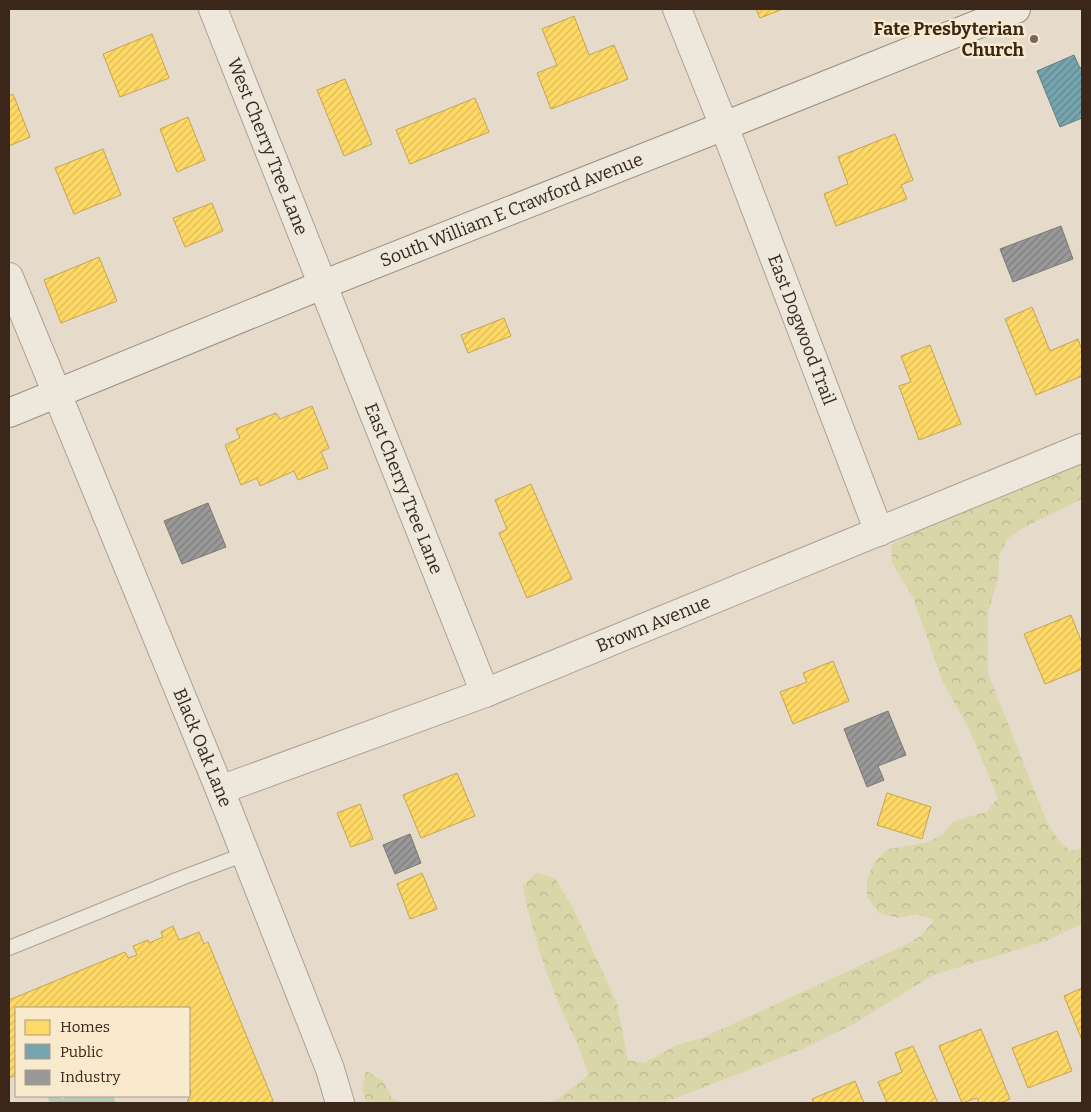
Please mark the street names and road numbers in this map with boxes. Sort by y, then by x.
street label: West Cherry Tree Lane [223,55,313,238]
street label: South William E Crawford Avenue [377,148,646,272]
street label: East Dogwood Trail [763,251,840,408]
street label: East Cherry Tree Lane [360,400,448,577]
street label: Brown Avenue [593,591,714,657]
street label: Black Oak Lane [168,685,237,810]

